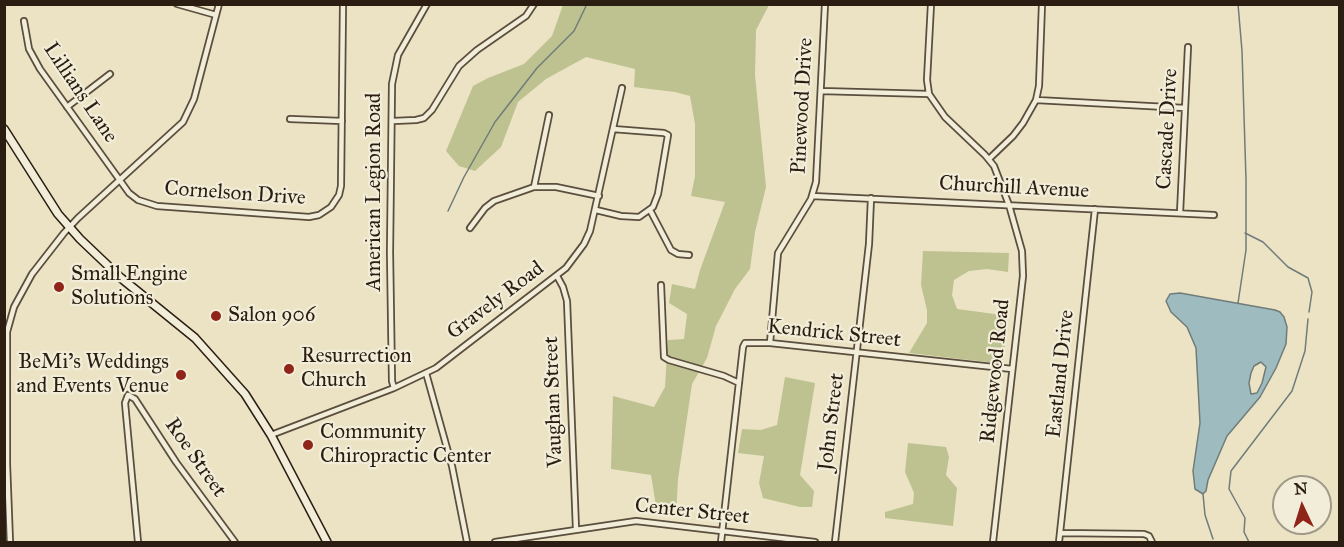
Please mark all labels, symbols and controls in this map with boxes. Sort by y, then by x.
street label: Pinewood Drive [787,37,819,175]
street label: Lillians Lane [37,38,123,148]
street label: Cascade Drive [1152,68,1184,190]
street label: American Legion Road [362,93,388,291]
street label: Churchill Avenue [938,171,1090,205]
street label: Cornelson Drive [164,176,306,212]
street label: Gravely Road [443,256,549,346]
place label: Small Engine Solutions [71,262,188,312]
marker: Small Engine Solutions [52,280,66,294]
street label: Ridgewood Road [976,298,1016,444]
place label: Salon 906 [228,303,315,329]
marker: Salon 906 [209,309,223,323]
street label: Eastland Drive [1042,309,1080,439]
street label: Kendrick Street [766,314,902,354]
street label: Vaughan Street [539,336,569,468]
place label: Resurrection Church [301,344,412,394]
place label: BeMi's Weddings and Events Venue [17,350,169,400]
marker: Resurrection Church [282,362,296,376]
marker: BeMi's Weddings and Events Venue [174,368,188,382]
street label: John Street [813,372,851,472]
street label: Roe Street [159,414,231,502]
place label: Community Chiropractic Center [320,420,491,470]
marker: Community Chiropractic Center [301,438,315,452]
north arrow [1272,475,1332,535]
text: N [1293,479,1308,498]
street label: Center Street [633,493,751,531]

